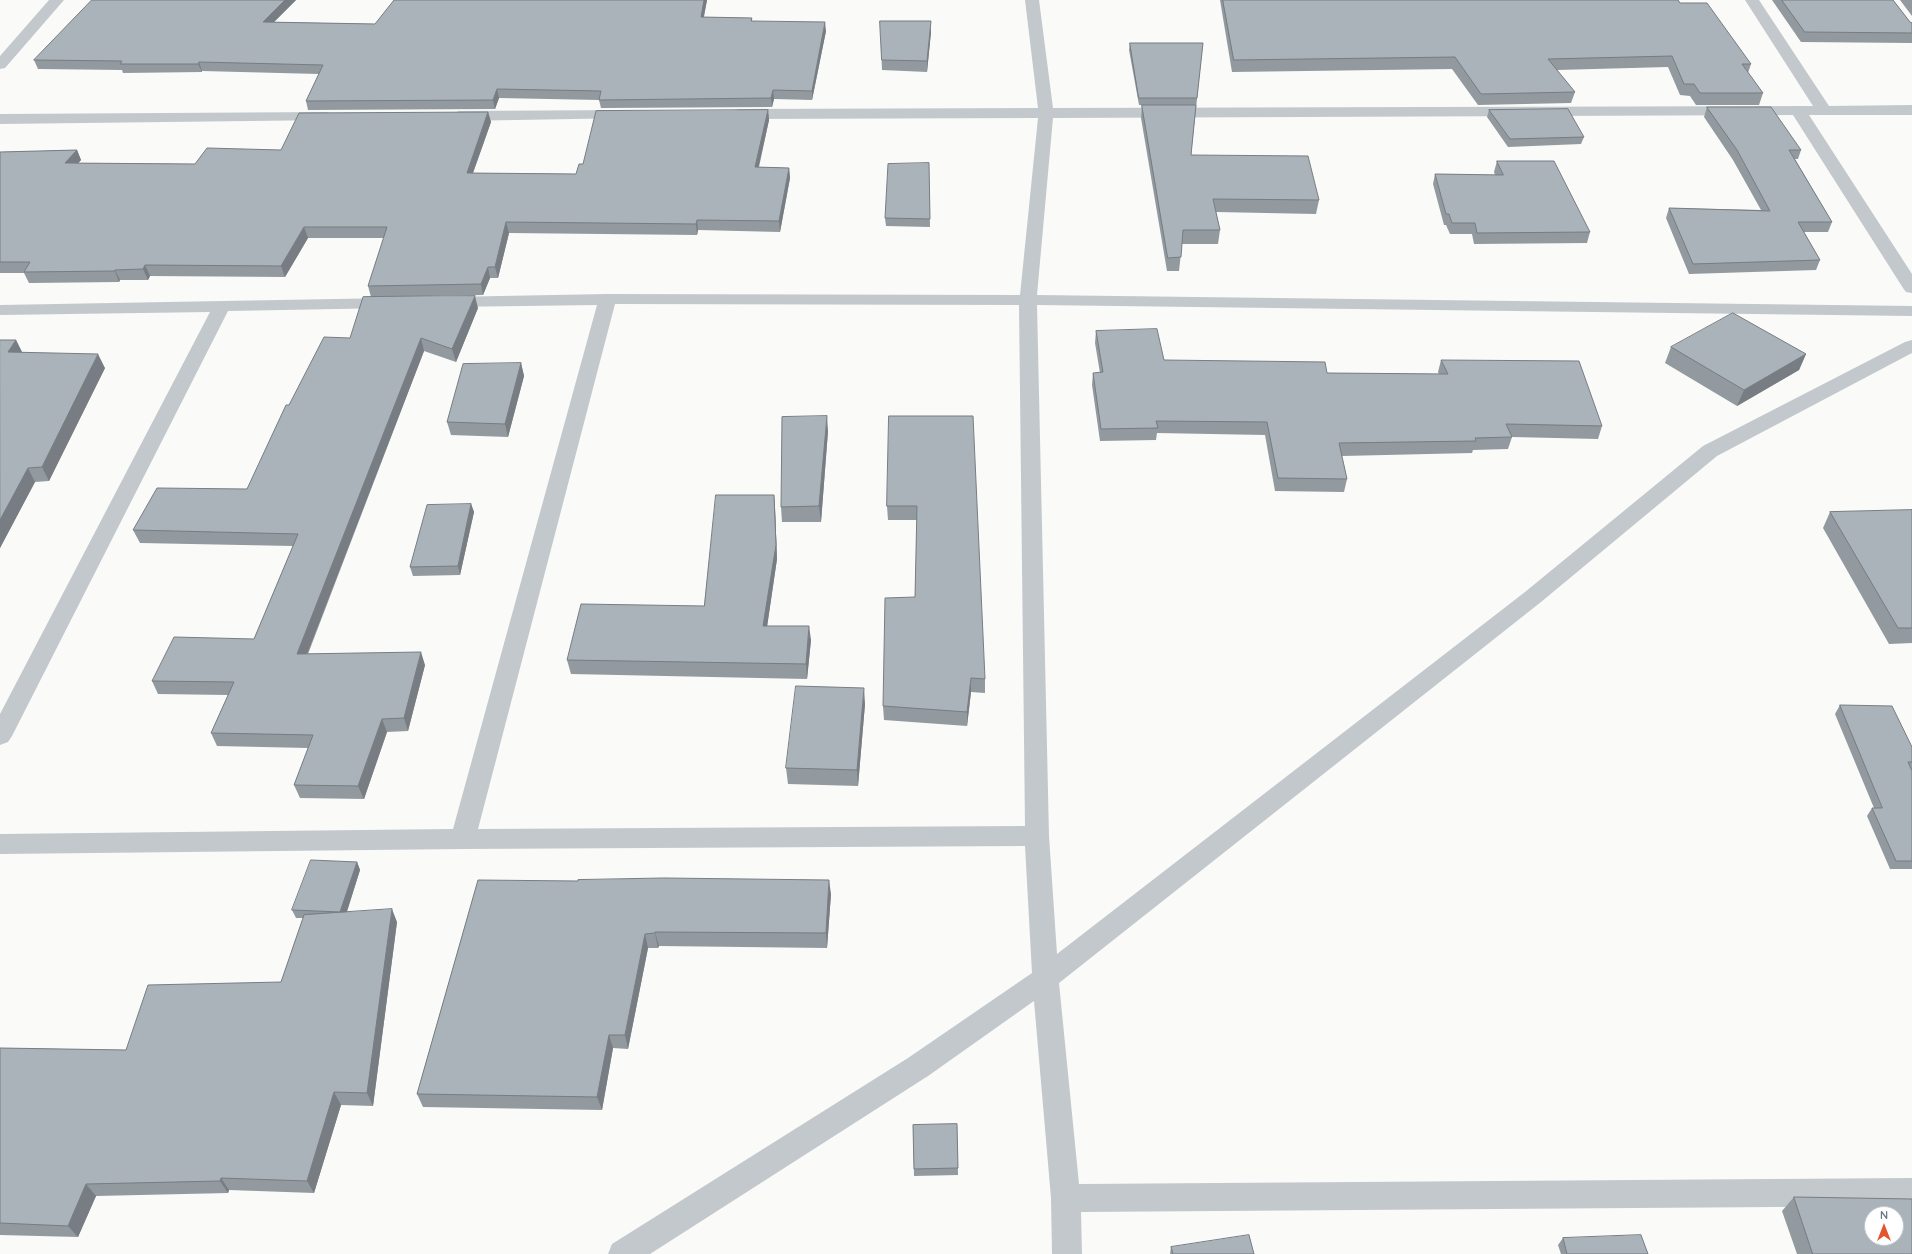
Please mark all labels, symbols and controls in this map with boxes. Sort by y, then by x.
north arrow [1864,1206,1904,1246]
text: N [1880,1208,1888,1222]

